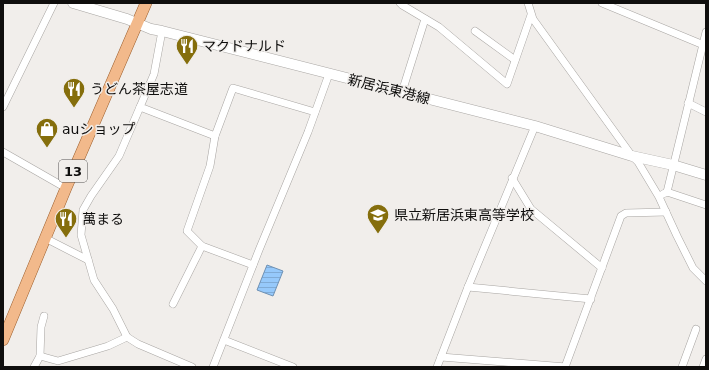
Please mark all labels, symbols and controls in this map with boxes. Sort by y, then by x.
restaurant icon: マクドナルド [174,33,200,66]
place label: マクドナルド [202,38,286,54]
street label: 新居浜東港線 [346,71,432,107]
restaurant icon: うどん茶屋志道 [61,76,87,109]
place label: うどん茶屋志道 [90,81,188,97]
shop icon: auショップ [34,116,60,149]
place label: auショップ [62,121,135,137]
road number: 13 [59,160,87,182]
school or university icon: 県立新居浜東高等学校 [365,202,391,235]
restaurant icon: 萬まる [53,206,79,239]
place label: 県立新居浜東高等学校 [394,207,534,223]
place label: 萬まる [82,211,124,227]

